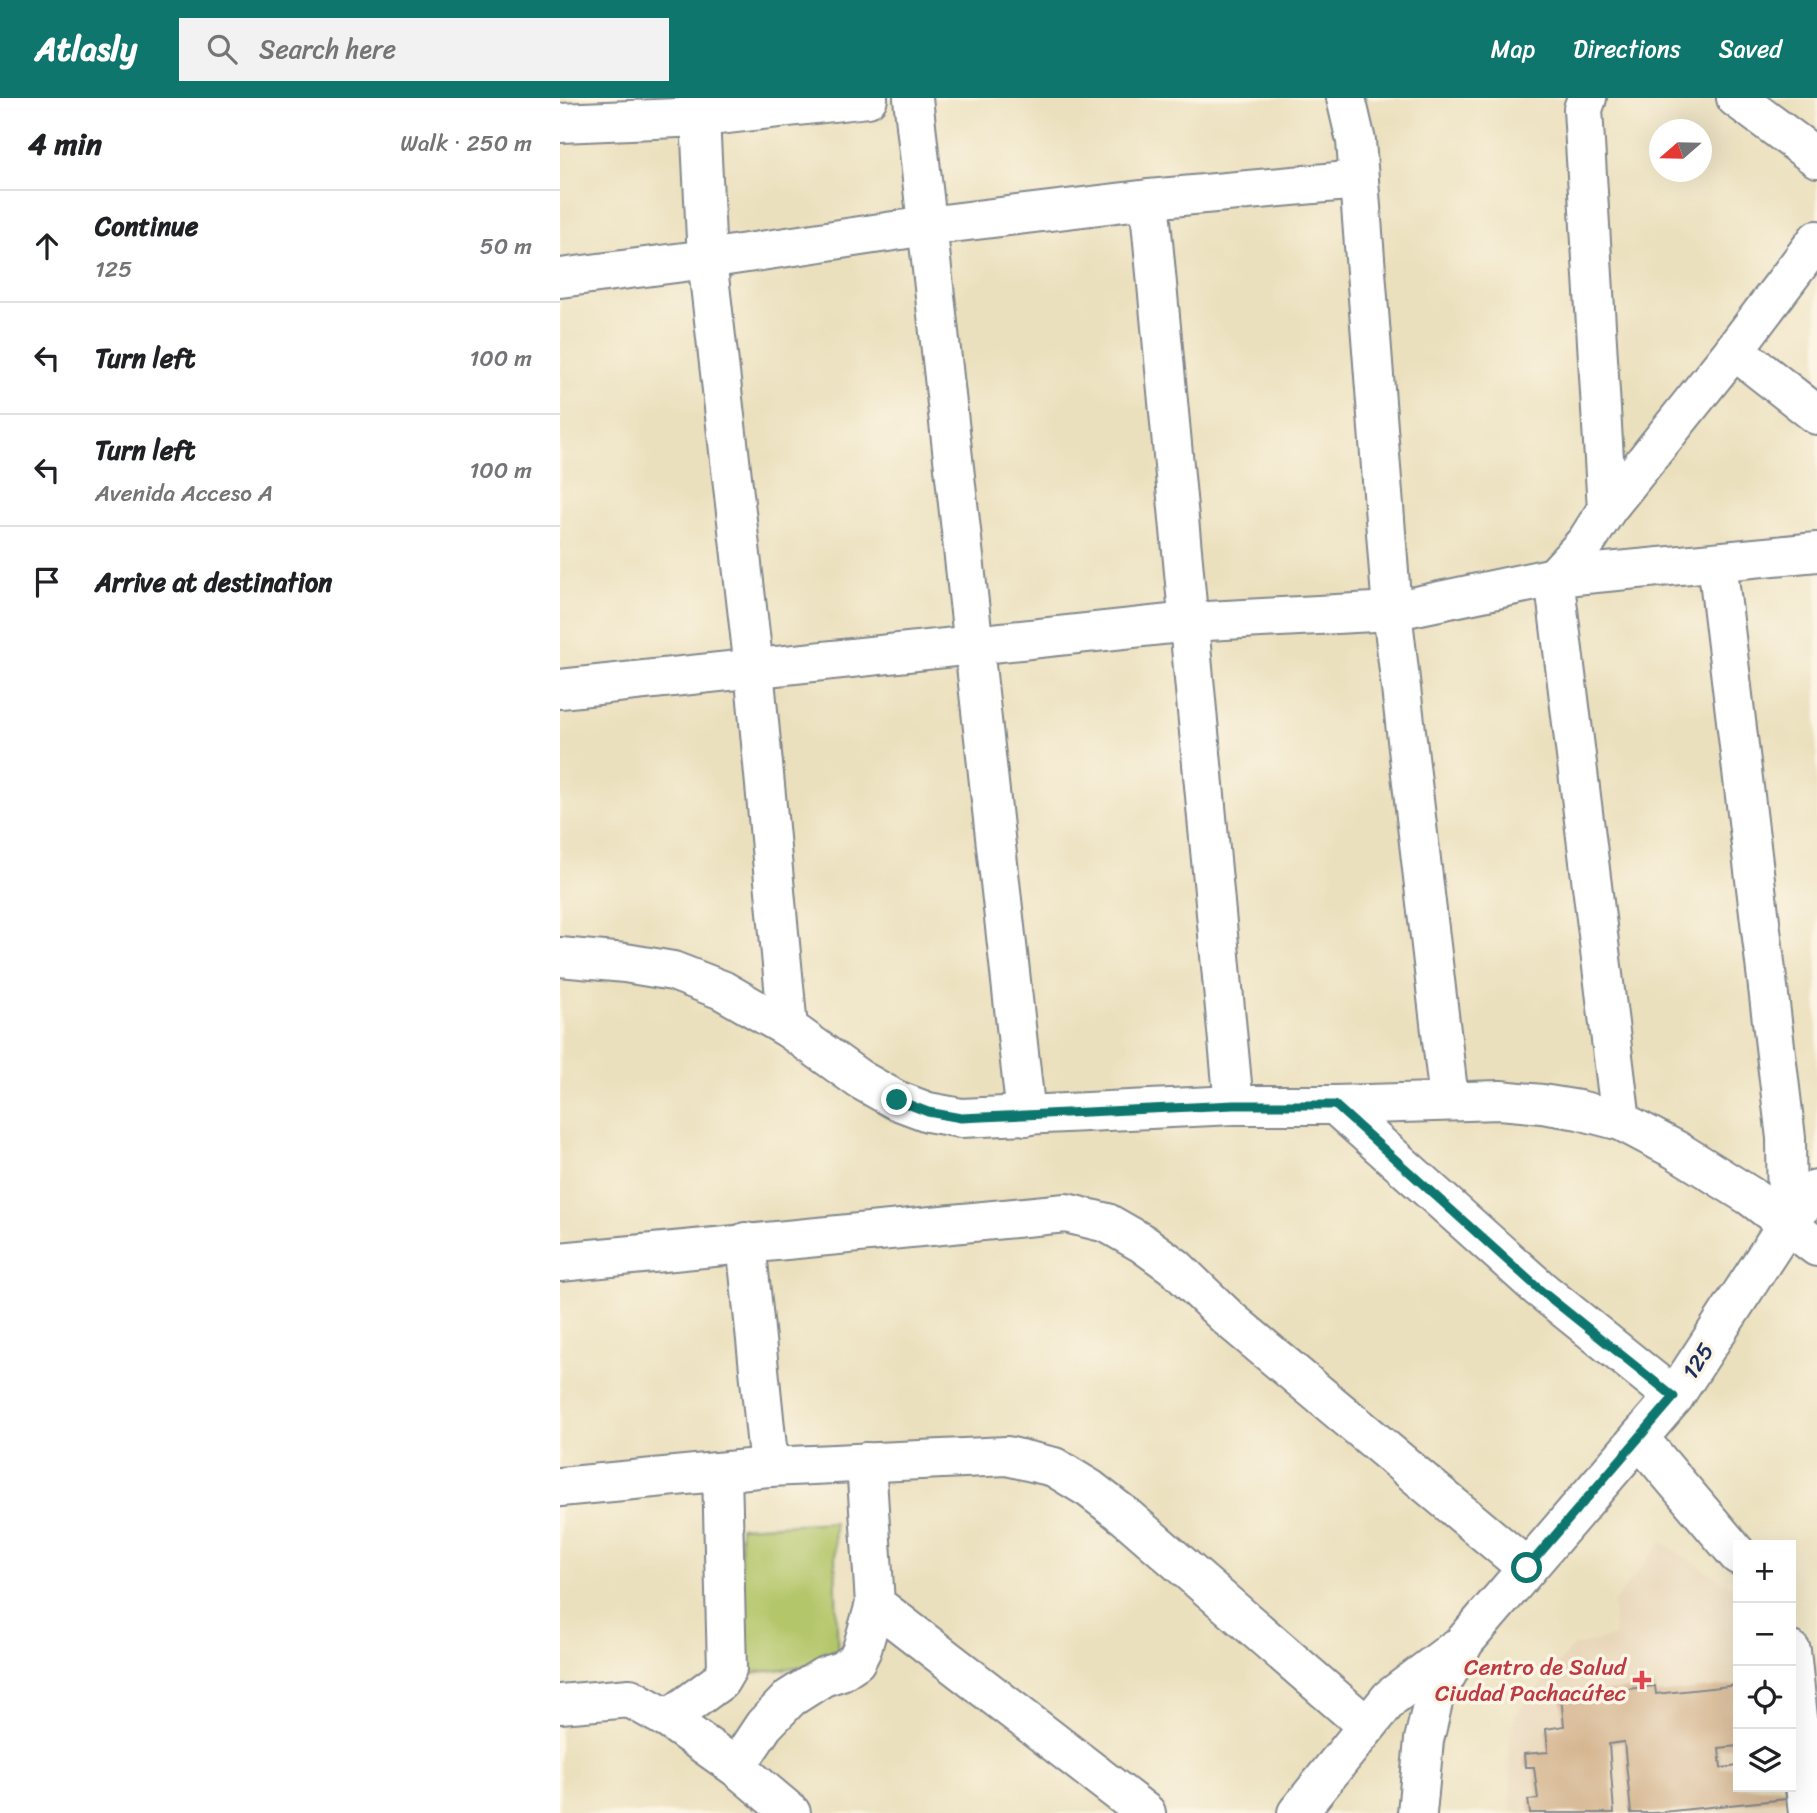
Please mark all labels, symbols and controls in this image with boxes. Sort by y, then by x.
search box [179,18,669,81]
text: Atlasly [35,20,137,78]
text: Search here [259,26,396,72]
text: Map [1491,28,1535,70]
text: Directions [1573,28,1681,70]
text: Saved [1719,28,1782,70]
icon: search [203,30,241,68]
text: 4 min [28,117,102,171]
north arrow [1649,119,1712,182]
text: Walk · 250 m [400,123,532,164]
text: Continue [95,203,198,249]
text: 50 m [480,226,532,267]
icon: ahead [28,227,66,265]
text: 125 [95,249,132,290]
text: Turn left [95,335,195,381]
text: 100 m [469,338,532,379]
icon: left [28,339,66,377]
text: Turn left [95,427,195,473]
text: 100 m [469,450,532,491]
icon: left [28,451,66,489]
text: Avenida Acceso A [95,473,273,514]
text: Arrive at destination [95,559,332,605]
icon: arrive [28,563,66,601]
route end [881,1084,912,1115]
street label: 125 [1671,1334,1725,1388]
map controls [1733,1540,1796,1792]
button: + [1733,1540,1796,1603]
route start [1511,1552,1542,1583]
button: − [1733,1603,1796,1666]
place label: Centro de Salud Ciudad Pachacútec [1435,1647,1628,1714]
button: locate [1733,1666,1796,1729]
marker: Centro de Salud Ciudad Pachacútec [1632,1670,1652,1690]
button: layers [1733,1729,1796,1792]

